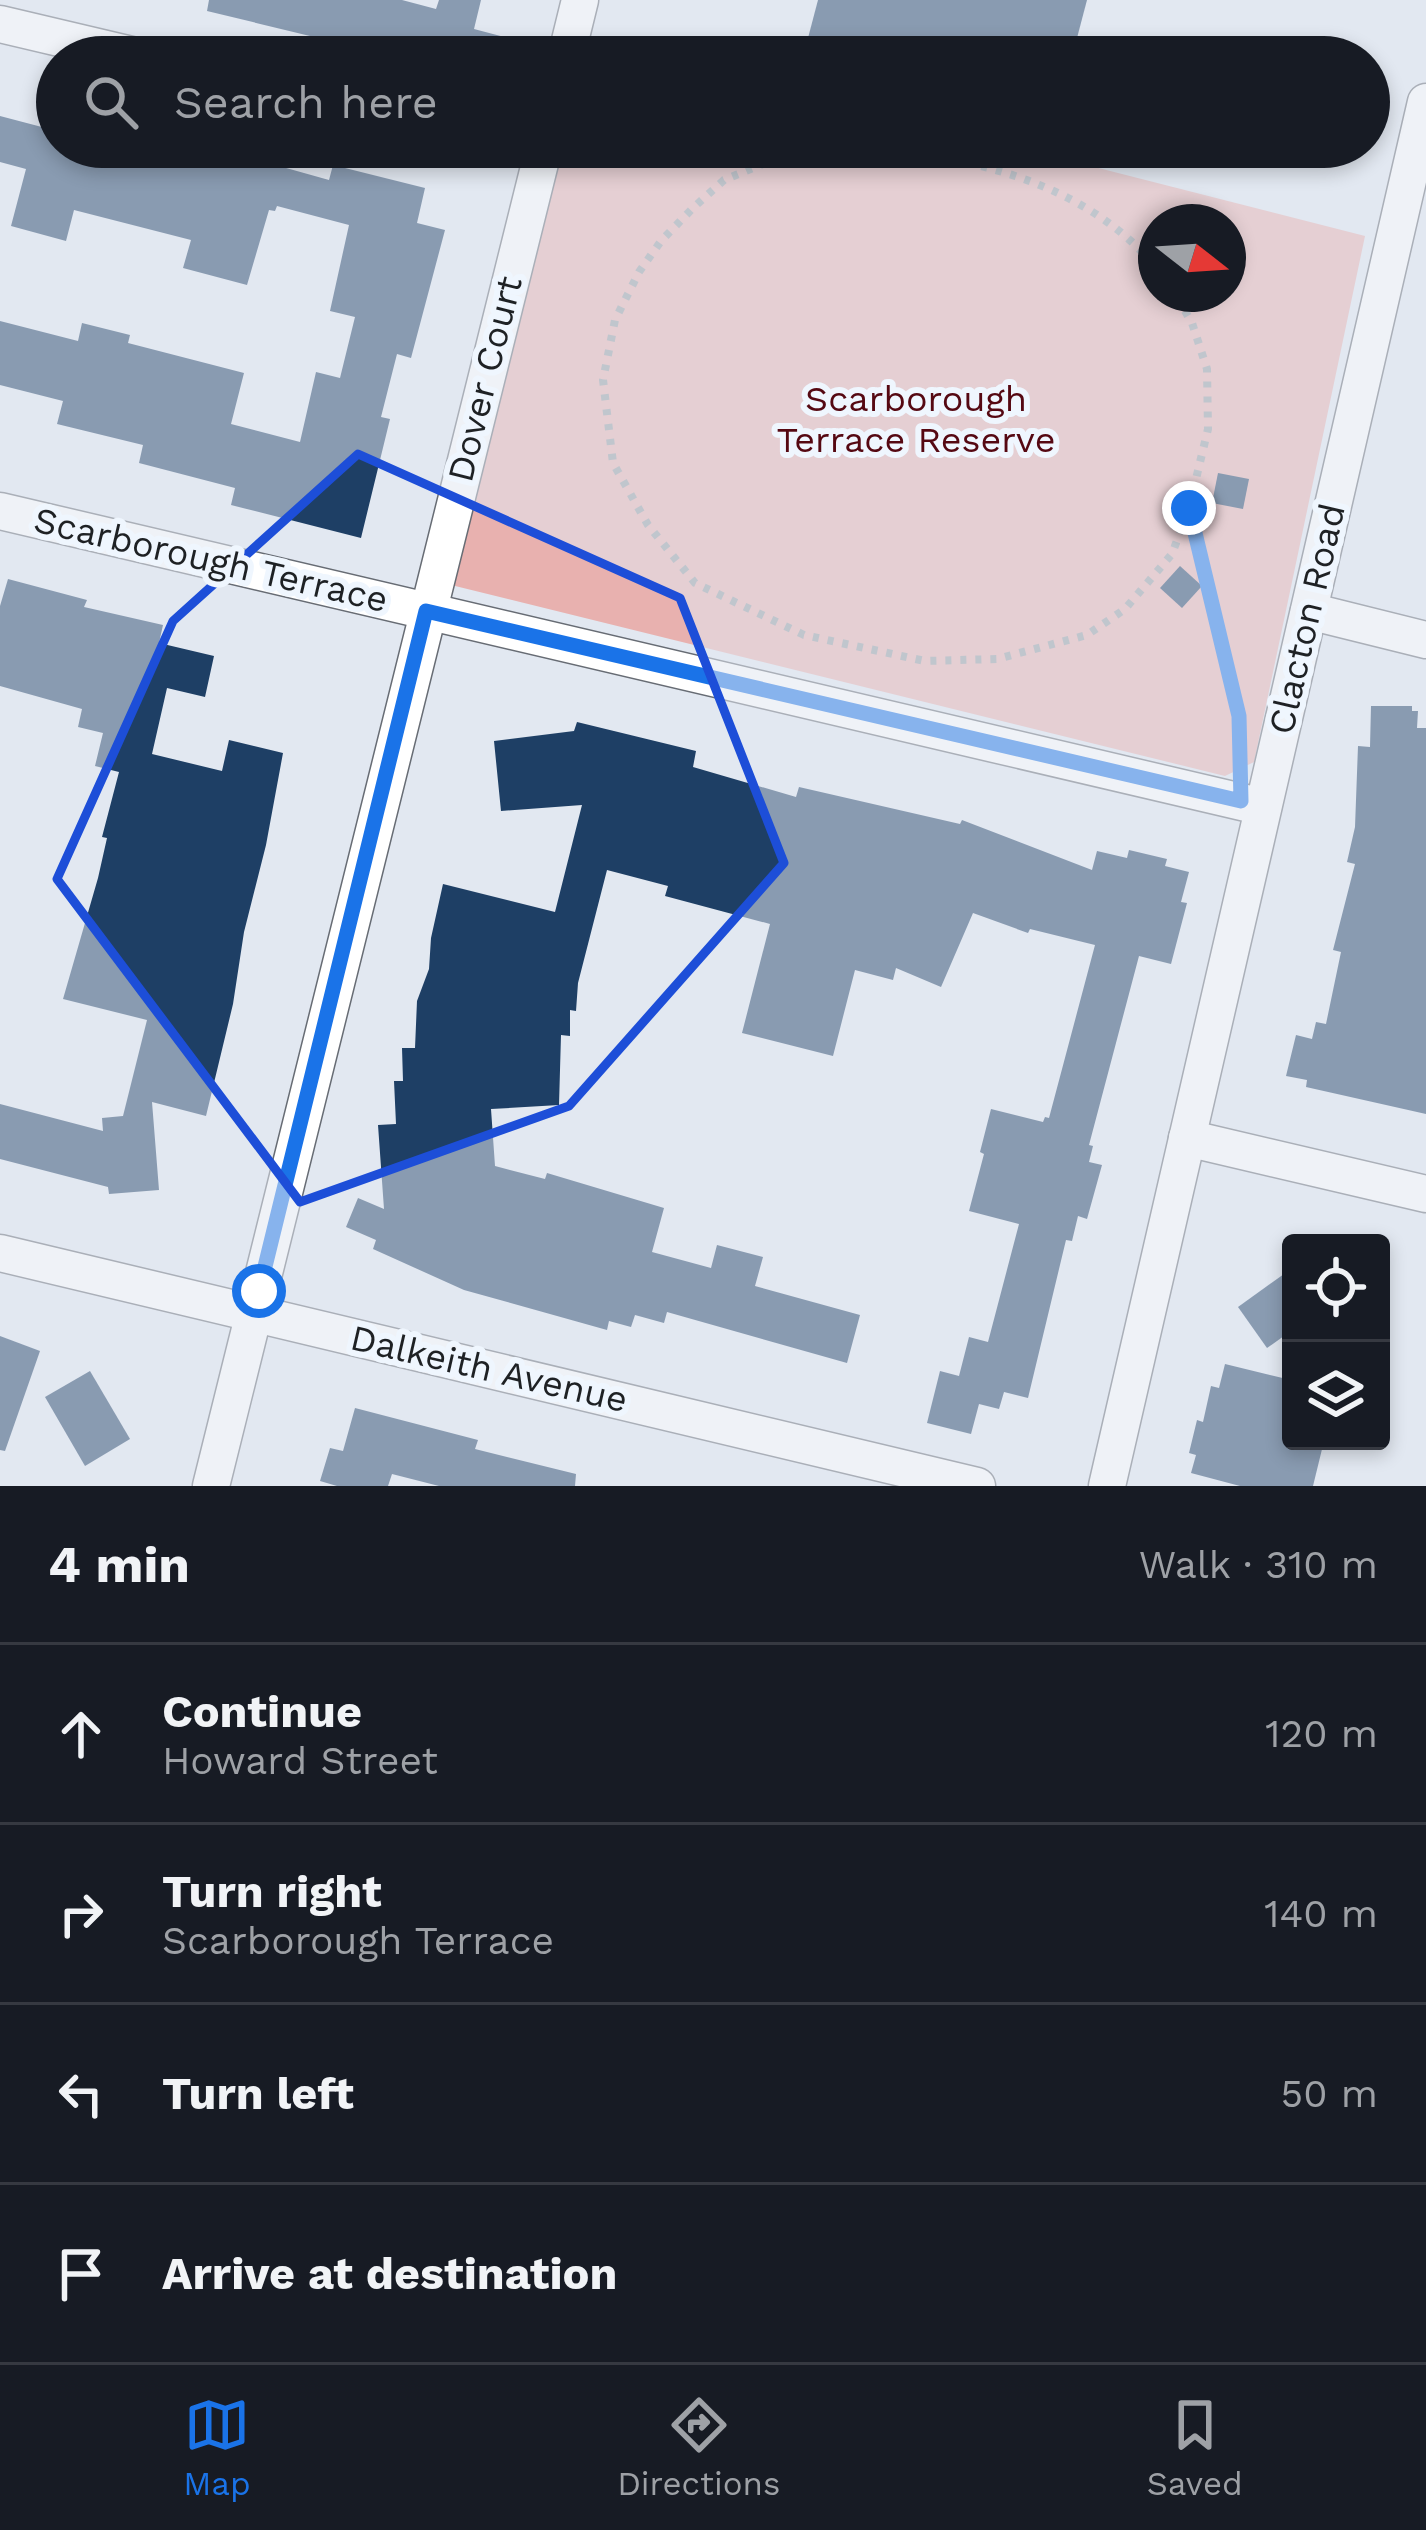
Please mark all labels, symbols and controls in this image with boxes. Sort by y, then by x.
search box [36,36,1390,168]
icon: search [78,69,144,135]
text: Search here [174,76,438,129]
north arrow [1138,204,1246,312]
street label: Dover Court [439,272,531,486]
park label: Scarborough Terrace Reserve [776,378,1056,461]
route end [1162,481,1216,535]
street label: Scarborough Terrace [30,499,392,621]
street label: Clacton Road [1260,500,1354,738]
map controls [1282,1234,1390,1450]
button: locate [1282,1234,1390,1342]
route start [232,1264,286,1318]
street label: Dalkeith Avenue [346,1317,632,1421]
button: layers [1282,1342,1390,1450]
text: 4 min [48,1535,190,1594]
text: Walk · 310 m [1139,1542,1378,1587]
text: Continue [162,1685,362,1738]
icon: ahead [48,1701,114,1767]
text: 120 m [1265,1711,1378,1756]
text: Howard Street [162,1738,438,1783]
text: Turn right [162,1865,382,1918]
icon: right [48,1881,114,1947]
text: 140 m [1264,1891,1378,1936]
text: Scarborough Terrace [162,1918,554,1963]
icon: left [48,2061,114,2127]
text: Turn left [162,2067,354,2120]
text: 50 m [1281,2071,1378,2116]
icon: arrive [48,2241,114,2307]
text: Arrive at destination [162,2247,617,2300]
tab: Map [183,2392,251,2503]
tab: Directions [617,2392,780,2503]
tab: Saved [1147,2392,1243,2503]

